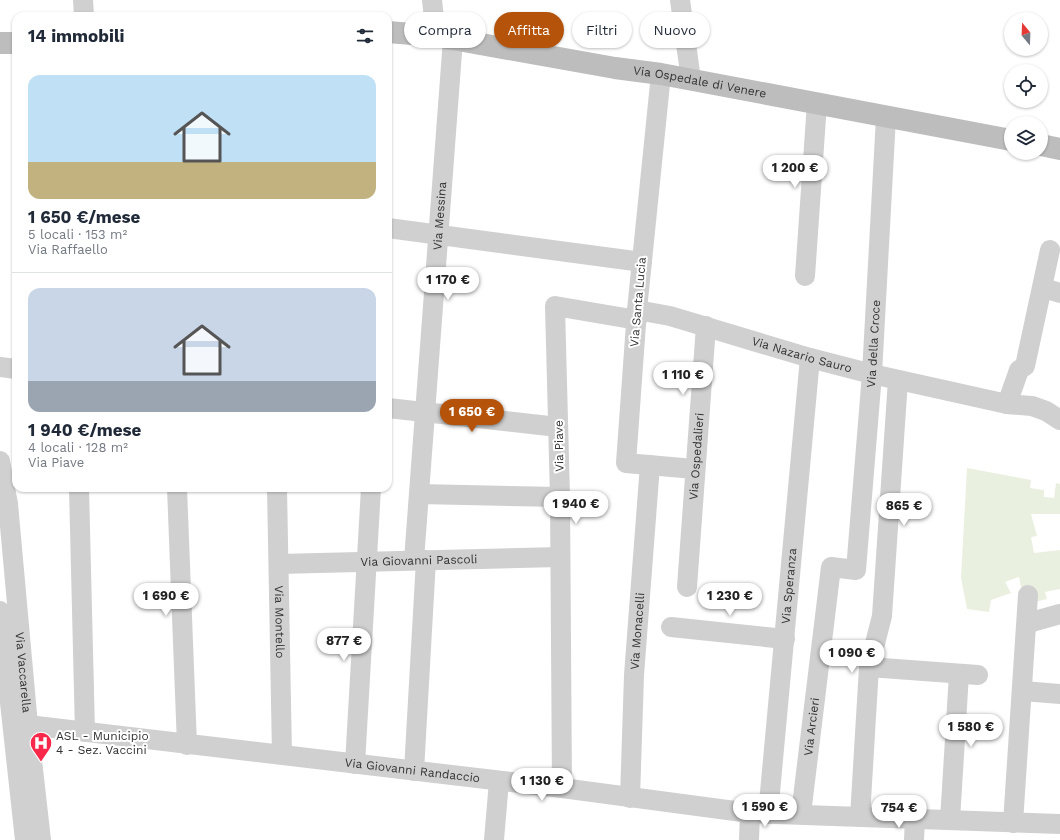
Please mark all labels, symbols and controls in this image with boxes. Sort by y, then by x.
chip: Compra [404,12,486,48]
chip: Affitta [494,12,564,48]
chip: Filtri [572,12,632,48]
chip: Nuovo [640,12,710,48]
north arrow [1004,12,1048,56]
map controls [1004,12,1048,160]
icon: filters [354,25,376,47]
text: 14 immobili [28,26,124,46]
street label: Via Ospedale di Venere [632,63,768,101]
button: locate [1004,64,1048,108]
icon: home [166,101,238,173]
button: layers [1004,116,1048,160]
pin: 1 200 € [758,155,832,189]
text: 1 200 € [772,160,818,175]
street label: Via Messina [430,181,449,251]
text: 1 650 €/mese [28,207,140,227]
text: 5 locali · 153 m² [28,227,127,242]
text: Via Raffaello [28,242,108,257]
street label: Via Santa Lucia [627,256,649,347]
pin: 1 170 € [411,267,485,301]
text: 1 170 € [426,272,470,287]
street label: Via della Croce [864,299,883,388]
icon: home [166,314,238,386]
street label: Via Nazario Sauro [750,334,853,376]
pin: 1 110 € [646,362,720,396]
text: 1 110 € [662,367,704,382]
pin: 1 650 € [435,399,509,433]
text: 1 650 € [449,404,495,419]
street label: Via Ospedalieri [686,412,707,501]
text: 1 940 €/mese [28,420,141,440]
street label: Via Piave [552,420,566,472]
text: 4 locali · 128 m² [28,440,128,455]
text: Via Piave [28,455,84,470]
pin: 1 940 € [539,491,613,525]
pin: 865 € [876,493,932,527]
text: 1 940 € [553,496,599,511]
text: 865 € [886,498,922,513]
street label: Via Speranza [779,547,799,624]
street label: Via Giovanni Pascoli [360,552,478,569]
pin: 1 690 € [129,583,203,617]
pin: 1 230 € [693,583,767,617]
street label: Via Montello [272,585,287,659]
text: 1 690 € [143,588,189,603]
text: 1 230 € [707,588,753,603]
street label: Via Monacelli [627,592,647,670]
pin: 877 € [316,628,372,662]
street label: Via Vaccarella [13,631,34,714]
text: 877 € [326,633,362,648]
pin: 1 090 € [815,640,889,674]
text: 1 090 € [829,645,875,660]
street label: Via Arcieri [801,697,822,757]
pin: 1 580 € [934,714,1008,748]
text: 1 580 € [948,719,994,734]
place label: ASL - Municipio 4 - Sez. Vaccini [56,729,149,757]
hospital icon: ASL - Municipio 4 - Sez. Vaccini [28,730,54,763]
street label: Via Giovanni Randaccio [344,755,481,785]
pin: 1 130 € [505,768,579,802]
text: 1 130 € [520,773,564,788]
pin: 1 590 € [728,794,802,828]
pin: 754 € [871,795,927,829]
text: 1 590 € [742,799,788,814]
text: 754 € [881,800,917,815]

